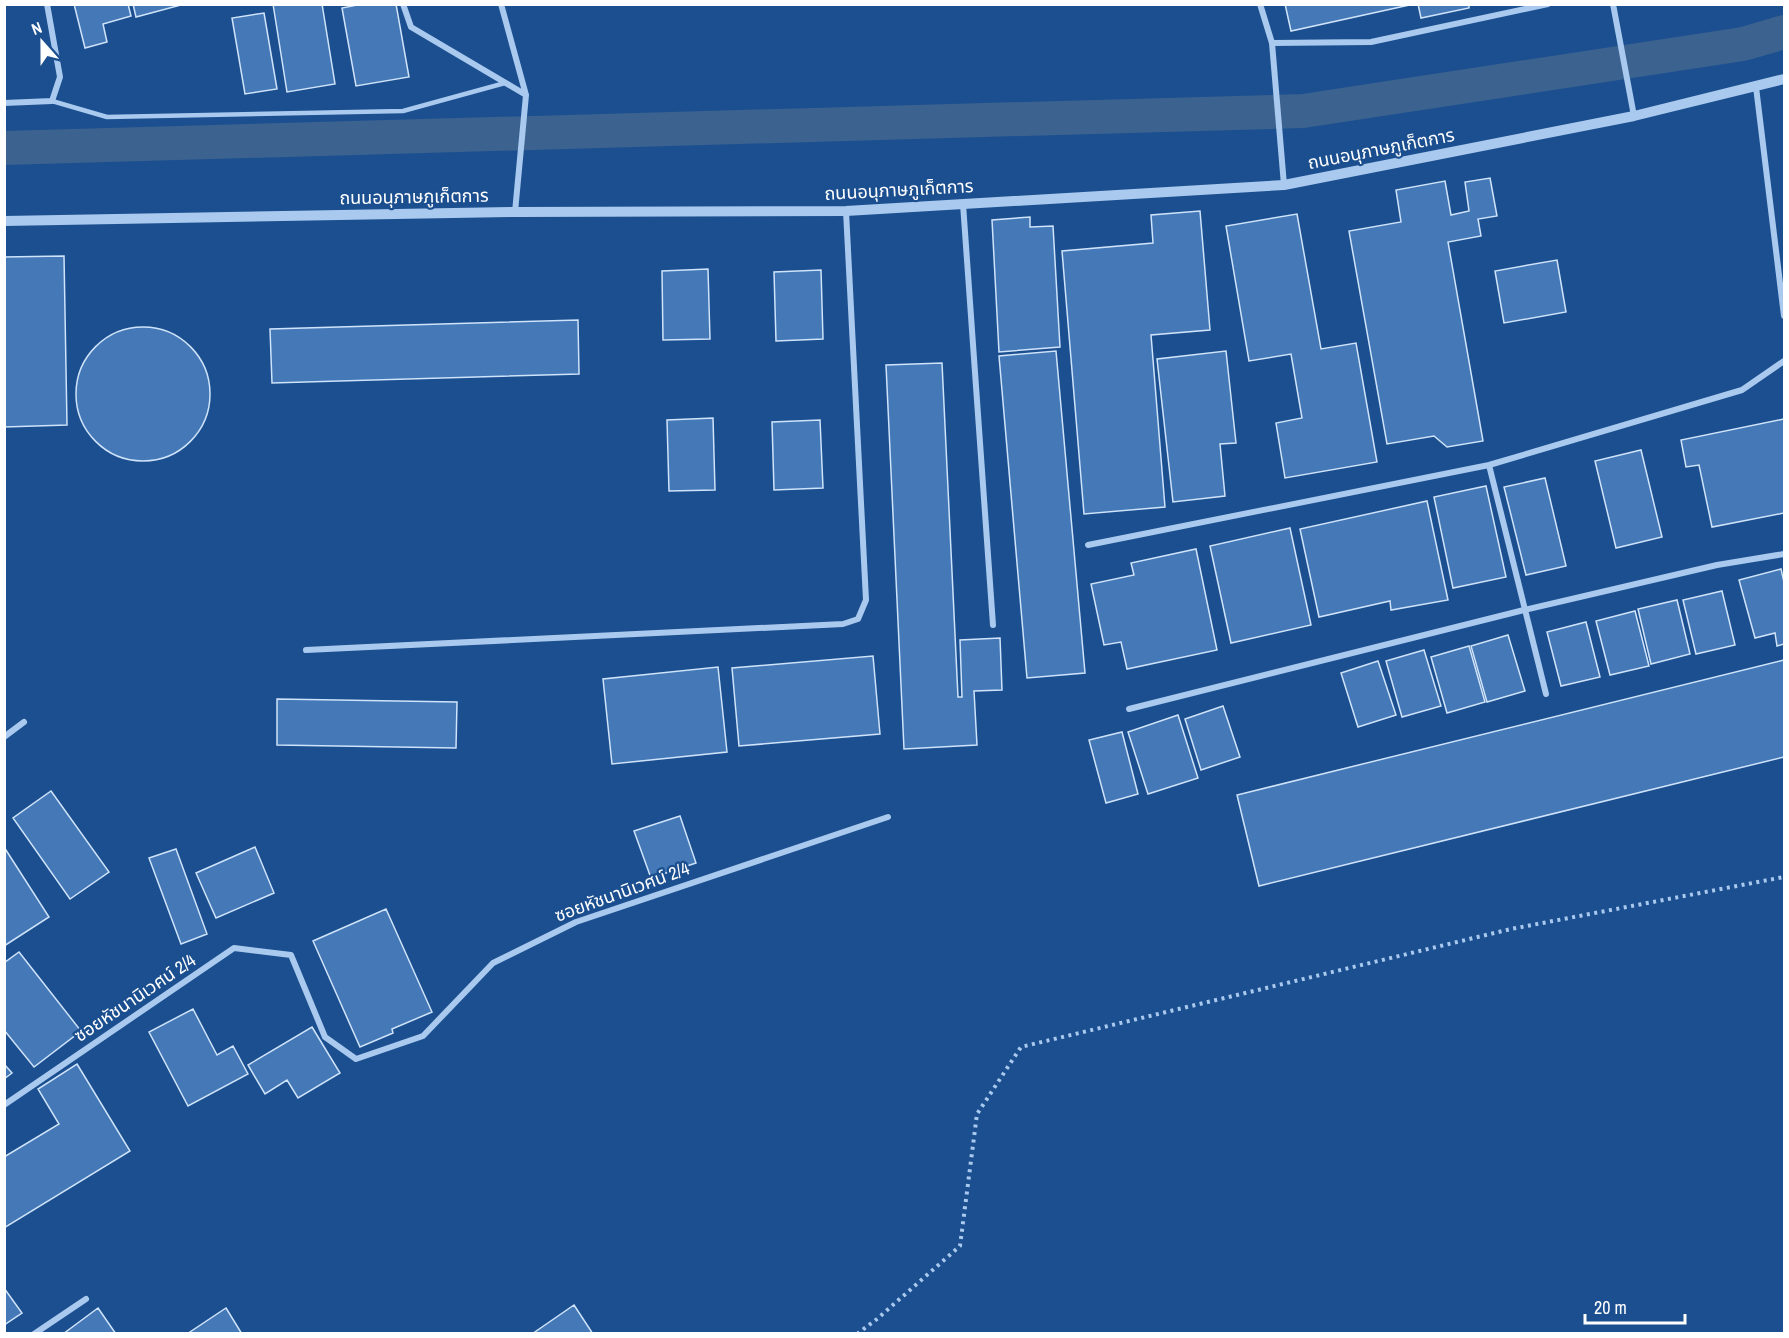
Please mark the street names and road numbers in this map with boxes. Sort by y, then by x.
street label: ถนนอนุภาษภูเก็ตการ [1305,122,1457,175]
street label: ถนนอนุภาษภูเก็ตการ [824,173,974,206]
street label: ถนนอนุภาษภูเก็ตการ [339,183,489,210]
street label: ซอยหัชนานิเวศน์ 2/4 [551,856,693,928]
street label: ซอยหัชนานิเวศน์ 2/4 [69,948,201,1048]

